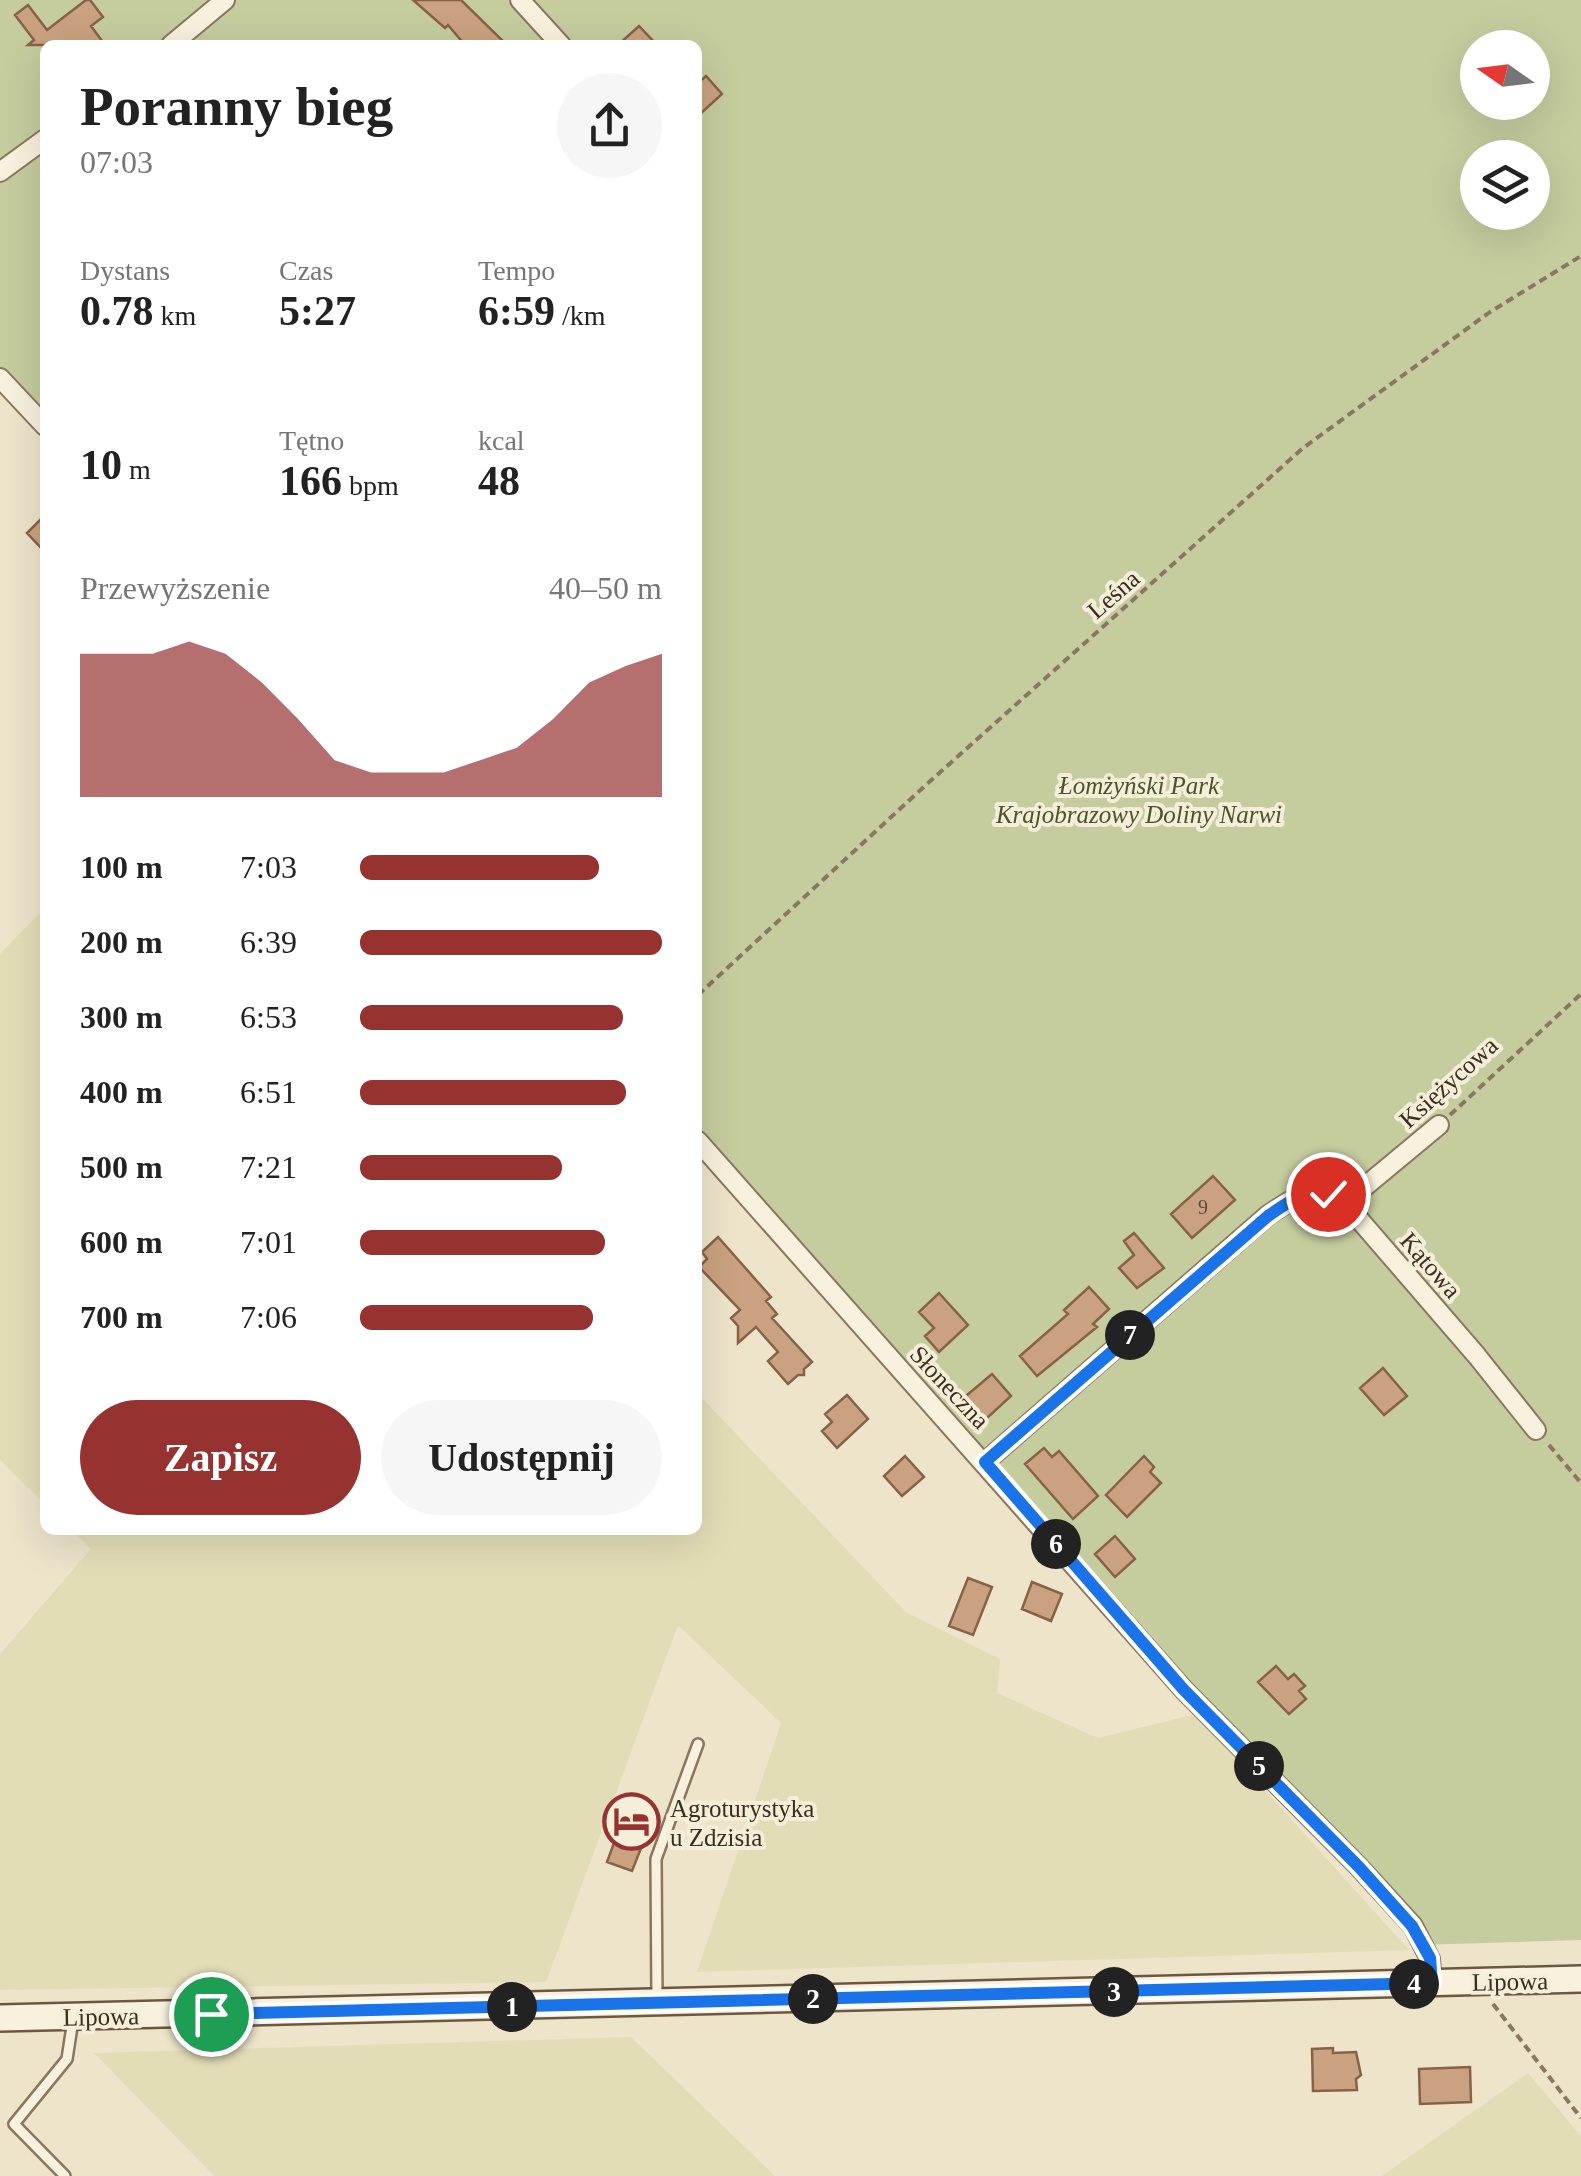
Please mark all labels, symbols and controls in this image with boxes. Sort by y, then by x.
north arrow [1460,30,1550,120]
map controls [1460,30,1550,230]
button: share [557,73,662,178]
text: Poranny bieg [80,76,393,137]
button: layers [1460,140,1550,230]
text: 07:03 [80,144,153,180]
text: Dystans [80,255,170,286]
text: Czas [279,255,333,286]
text: Tempo [478,255,555,286]
text: 0.78 [80,288,154,334]
text: 5:27 [279,288,356,334]
text: 6:59 [478,288,555,334]
text: km [154,300,196,331]
text: /km [555,300,606,331]
text: Tętno [279,425,344,456]
text: kcal [478,425,525,456]
text: 10 [80,442,122,488]
text: m [122,454,151,485]
text: 166 [279,458,342,504]
text: 48 [478,458,520,504]
text: bpm [342,470,399,501]
street label: Leśna [1082,565,1145,624]
text: Przewyższenie [80,570,270,606]
text: 40–50 m [549,570,662,606]
park label: Łomżyński Park Krajobrazowy Doliny Narwi [995,772,1282,828]
text: 100 m [80,849,163,885]
text: 7:03 [240,849,297,885]
text: 200 m [80,924,163,960]
text: 6:39 [240,924,297,960]
text: 300 m [80,999,163,1035]
text: 6:53 [240,999,297,1035]
street label: Księżycowa [1394,1031,1503,1133]
text: 400 m [80,1074,163,1110]
text: 6:51 [240,1074,297,1110]
text: 500 m [80,1149,163,1185]
text: 7:21 [240,1149,297,1185]
pin [1286,1152,1371,1237]
icon: check [1301,1167,1356,1222]
house number: 9 [1198,1196,1208,1218]
text: 600 m [80,1224,163,1260]
text: 7:01 [240,1224,297,1260]
street label: Kątowa [1395,1227,1466,1304]
text: 700 m [80,1299,163,1335]
text: 7:06 [240,1299,297,1335]
pin: 7 [1105,1310,1155,1360]
text: 7 [1123,1319,1137,1350]
street label: Słoneczna [905,1341,995,1434]
button: Zapisz [80,1400,361,1515]
button: Udostępnij [381,1400,662,1515]
pin: 6 [1031,1519,1081,1569]
text: 6 [1049,1528,1063,1559]
pin: 5 [1234,1741,1284,1791]
text: 5 [1252,1750,1266,1781]
hotel icon: Agroturystyka u Zdzisia [601,1792,661,1852]
place label: Agroturystyka u Zdzisia [670,1795,814,1851]
pin: 4 [1389,1959,1439,2009]
pin: 3 [1089,1967,1139,2017]
street label: Lipowa [1472,1967,1548,1996]
text: 4 [1407,1968,1421,1999]
pin [169,1972,254,2057]
pin: 2 [788,1974,838,2024]
text: 3 [1107,1976,1121,2007]
pin: 1 [487,1982,537,2032]
text: 2 [806,1983,820,2014]
icon: arrive [184,1987,239,2042]
text: 1 [505,1991,519,2022]
street label: Lipowa [63,2002,139,2031]

